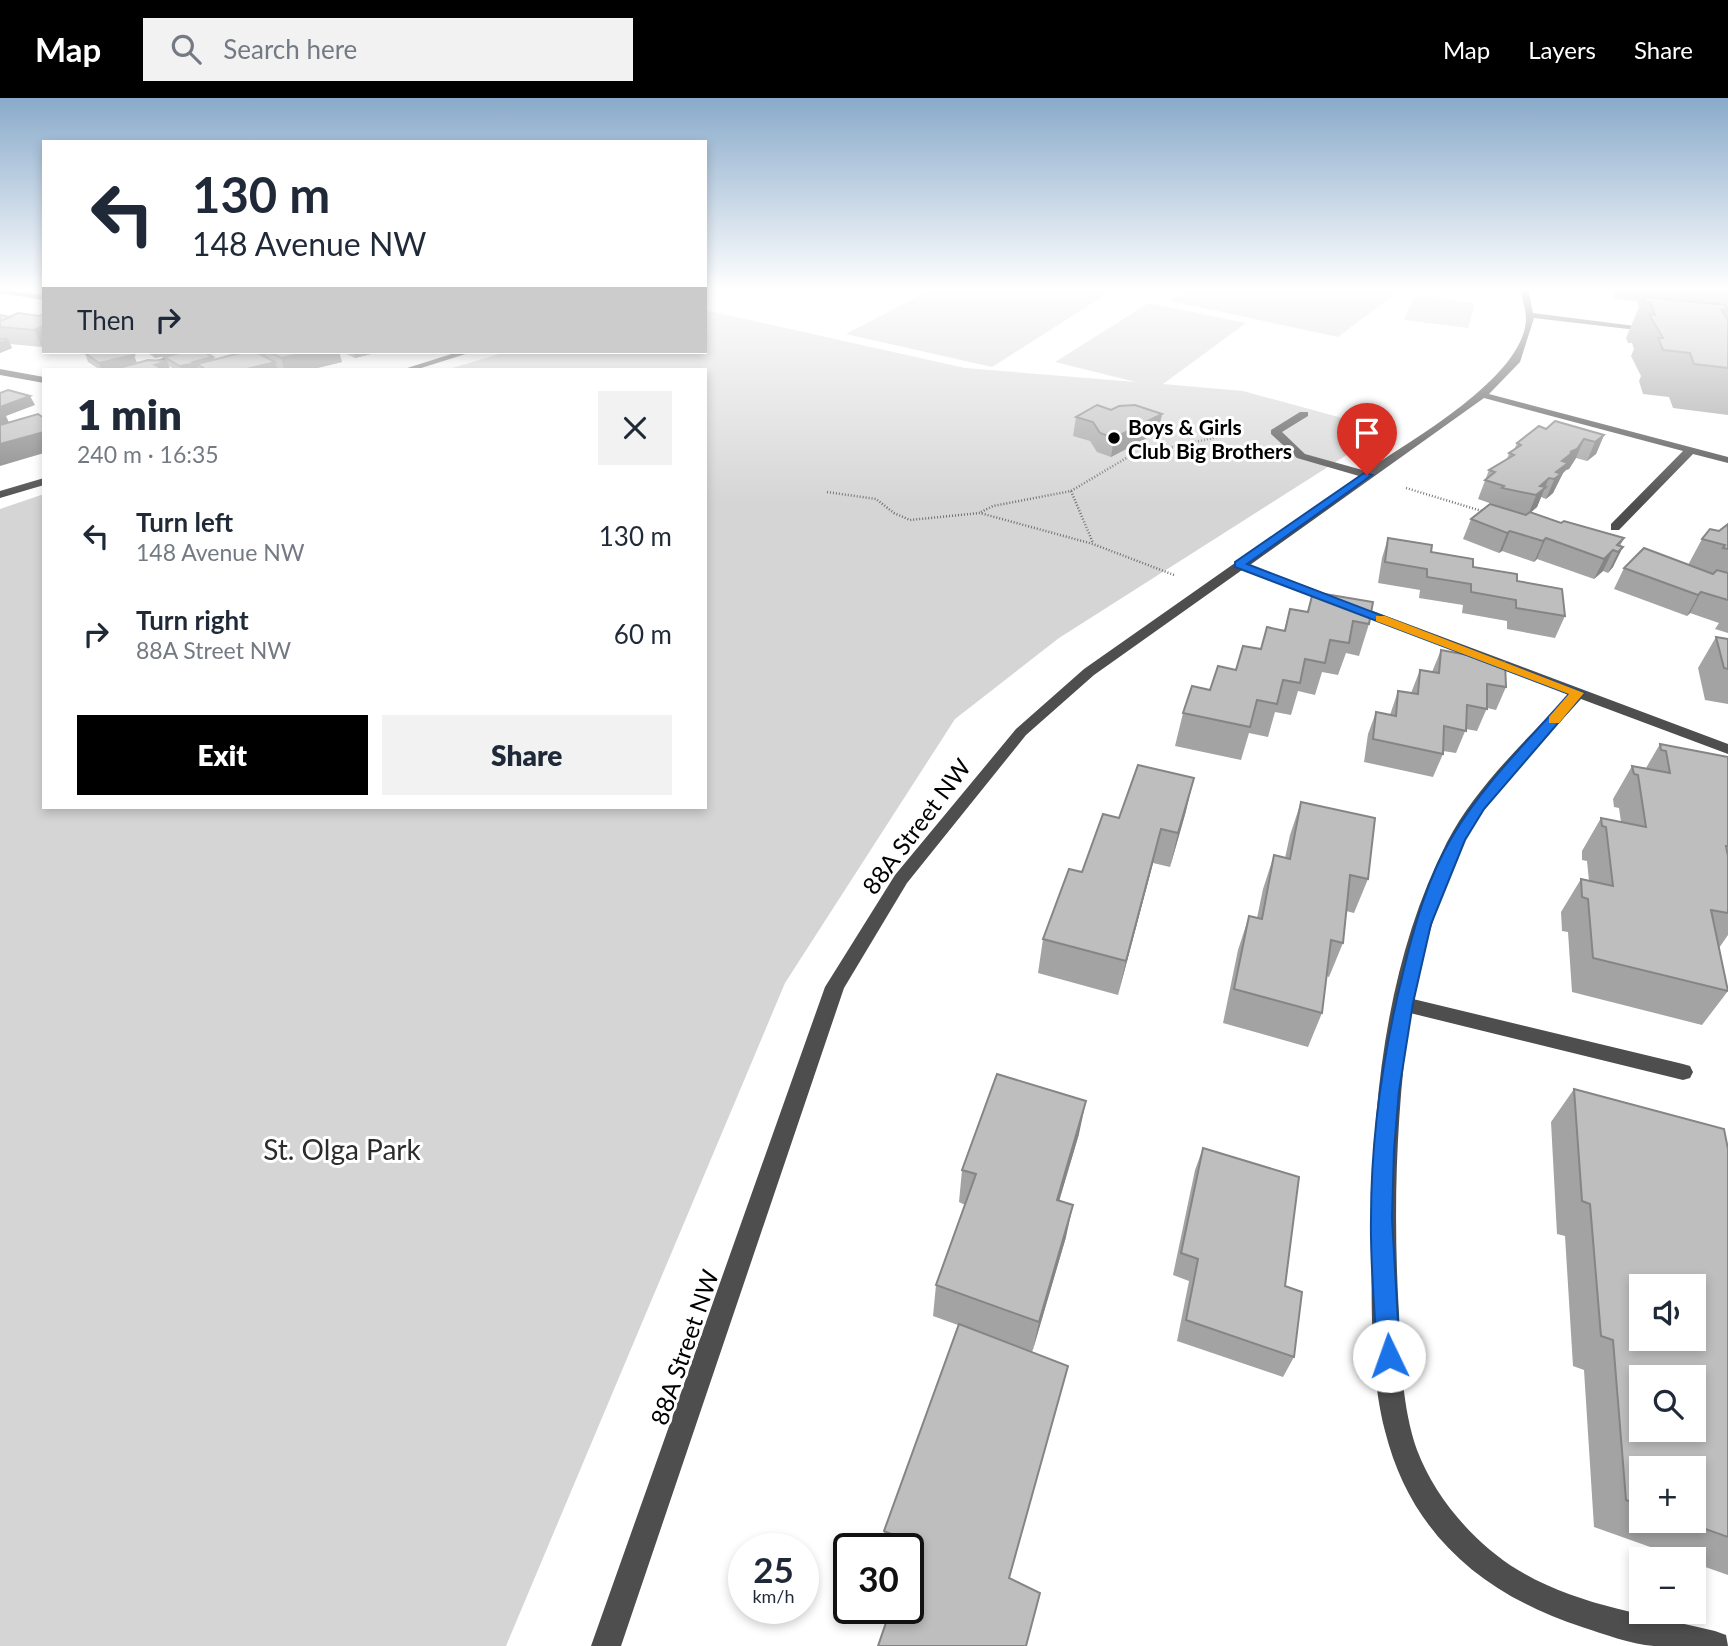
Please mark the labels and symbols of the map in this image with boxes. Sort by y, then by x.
pin [1337,403,1397,475]
place label: Boys & Girls Club Big Brothers [1128,414,1292,463]
marker: Boys & Girls Club Big Brothers [1106,430,1122,446]
street label: 88A Street NW [856,752,976,899]
park label: St. Olga Park [263,1132,422,1166]
street label: 88A Street NW [644,1266,724,1428]
position arrow [1352,1319,1426,1393]
speed limit sign: 30 [833,1533,924,1624]

